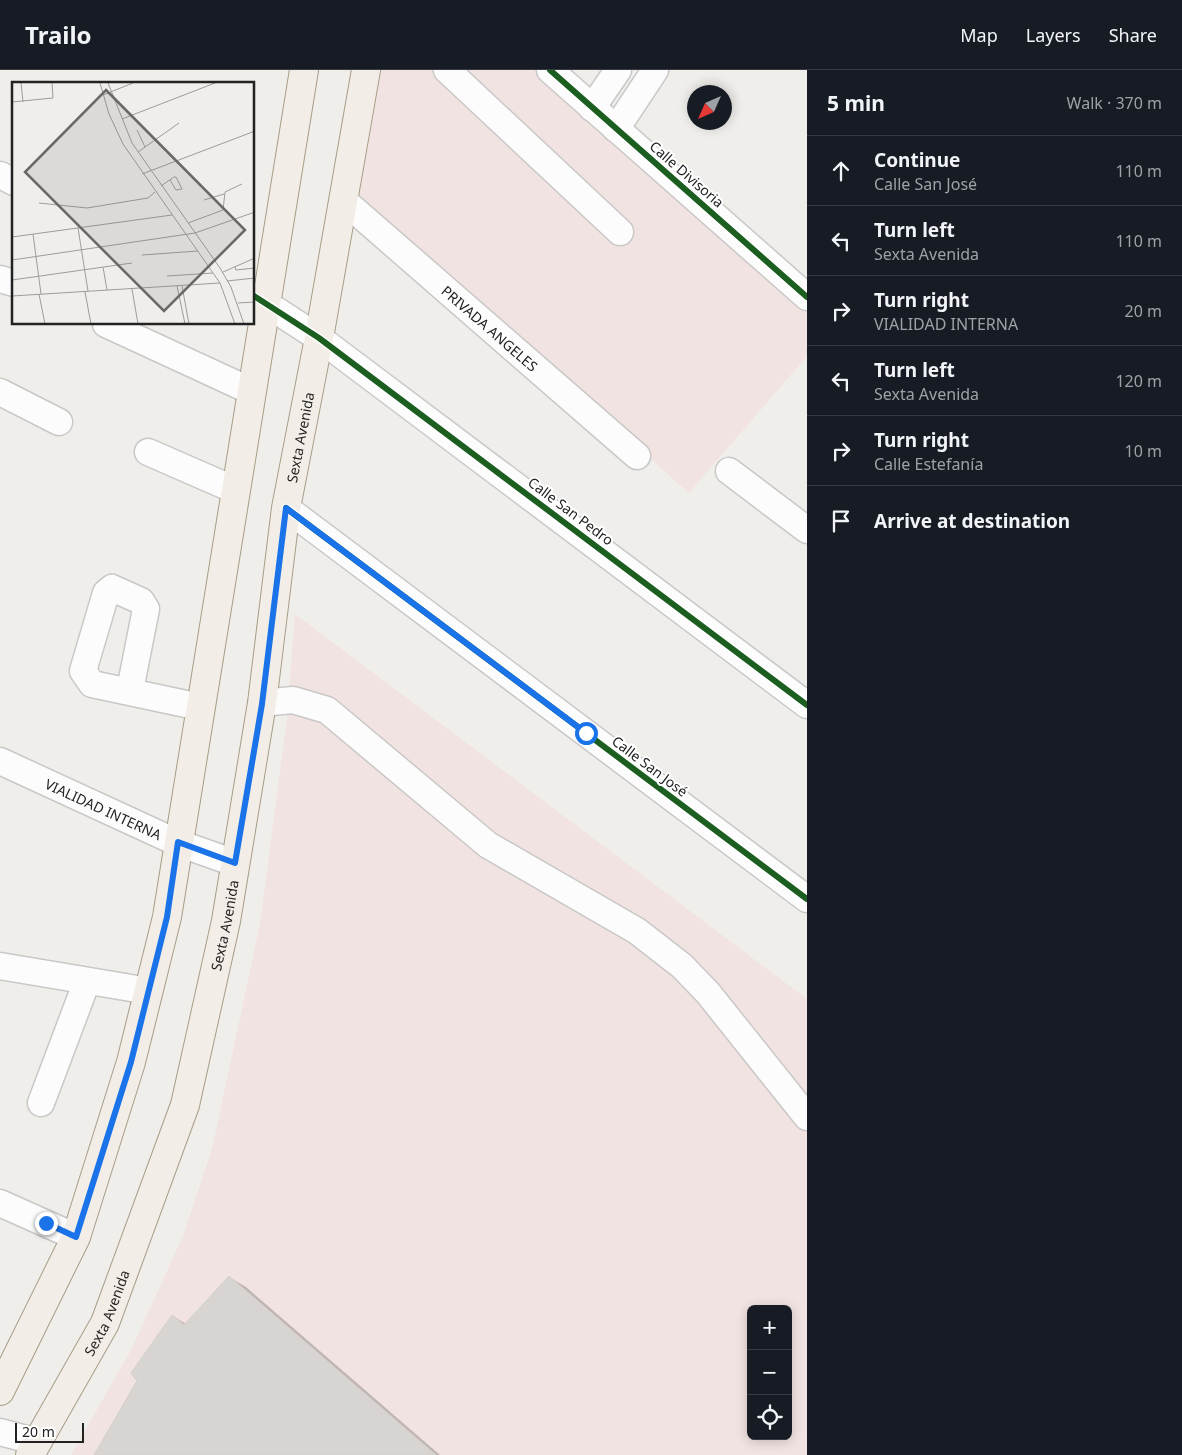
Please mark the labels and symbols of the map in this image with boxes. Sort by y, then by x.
inset map [12,82,255,325]
north arrow [687,85,732,130]
street label: Calle Divisoria [646,137,728,211]
street label: PRIVADA ANGELES [438,281,542,375]
street label: Sexta Avenida [282,390,318,484]
street label: Calle San Pedro [524,473,618,549]
route start [575,722,598,745]
street label: Calle San José [608,731,692,801]
street label: VIALIDAD INTERNA [42,774,165,844]
street label: Sexta Avenida [206,879,242,972]
route end [35,1212,58,1235]
street label: Sexta Avenida [79,1267,133,1359]
scale bar [15,1420,84,1443]

